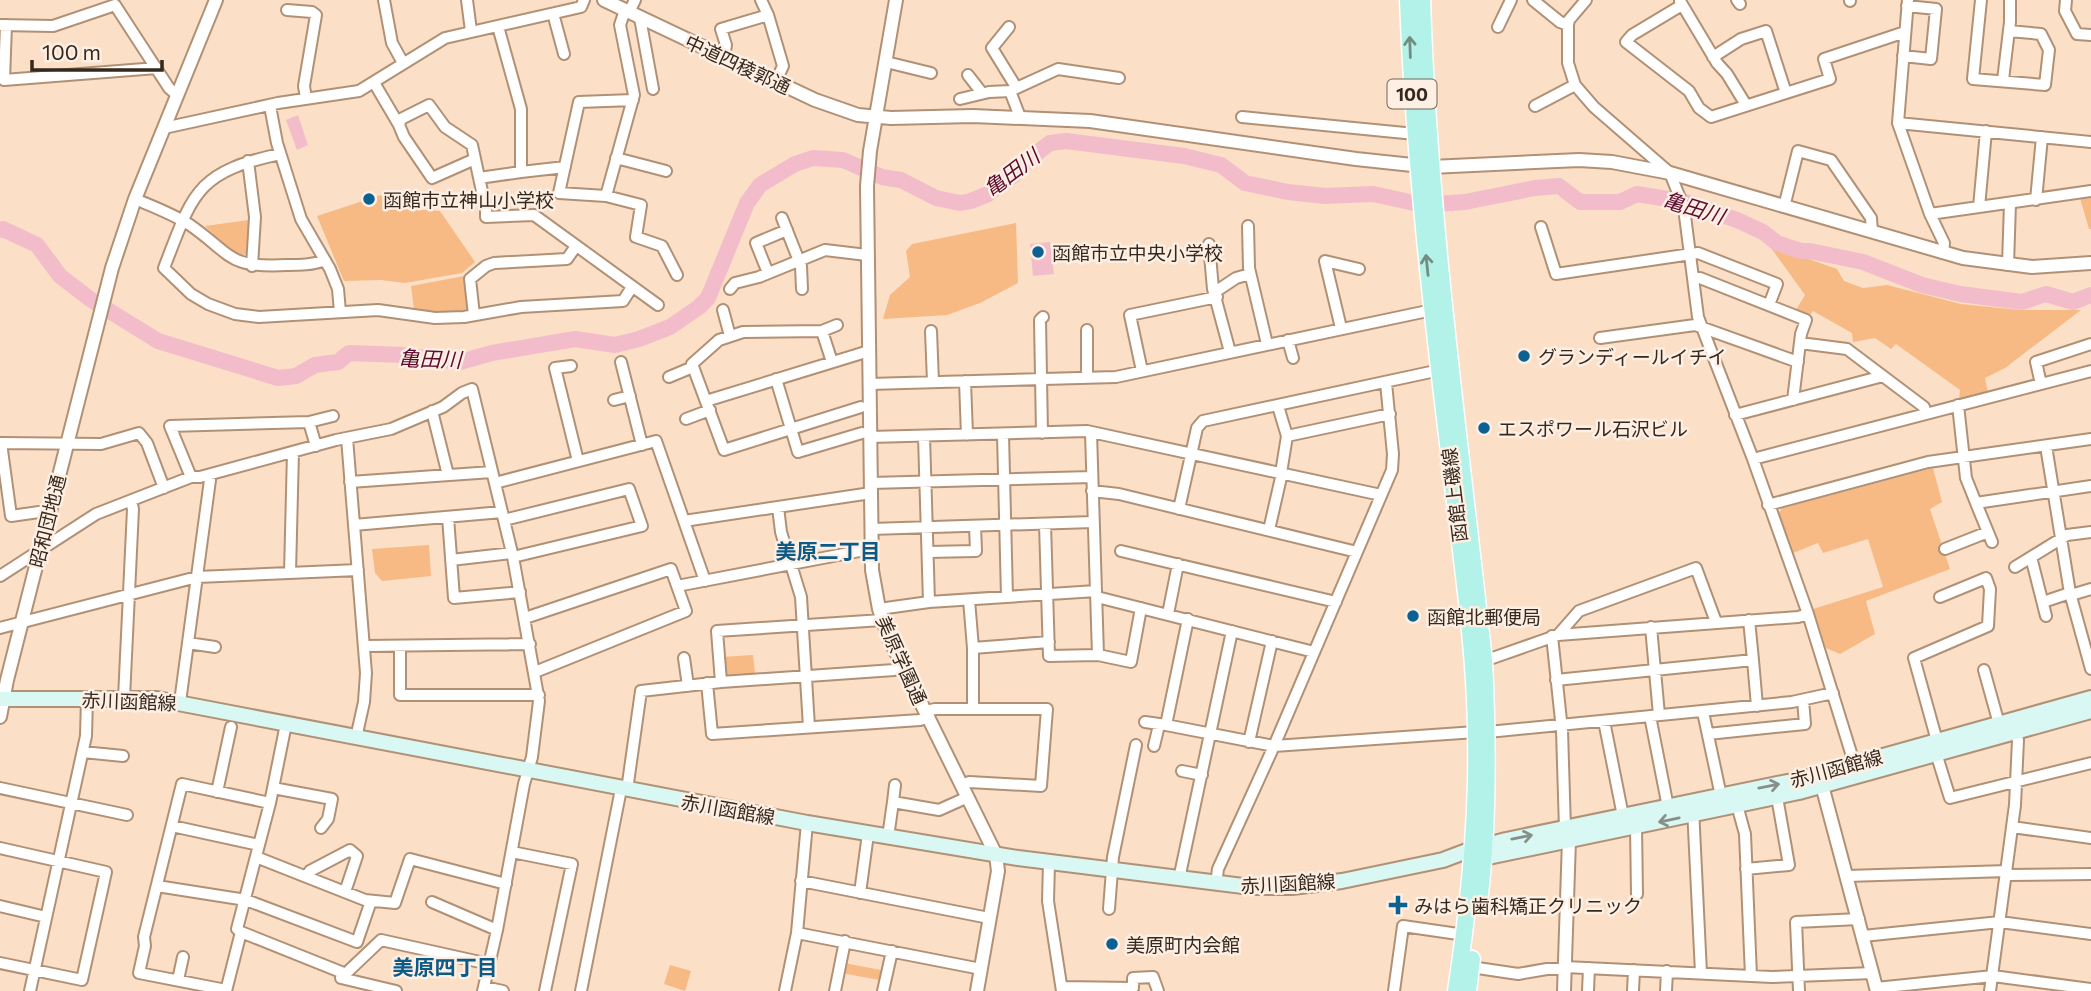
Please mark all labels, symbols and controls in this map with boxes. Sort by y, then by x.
scale bar [32,28,161,72]
street label: 中道四稜郭通 [681,29,795,99]
one-way arrow [1404,36,1417,59]
text: 100 m [42,39,101,64]
road number: 100 [1388,80,1436,108]
water label: 亀田川 [978,142,1045,201]
water label: 亀田川 [1660,186,1730,229]
place label: 函館市立神山小学校 [383,188,554,211]
marker: 函館市立神山小学校 [361,191,377,207]
place label: 函館市立中央小学校 [1052,241,1223,264]
marker: 函館市立中央小学校 [1030,244,1046,260]
one-way arrow [1420,254,1433,277]
water label: 亀田川 [398,344,464,372]
place label: グランディールイチイ [1538,345,1727,368]
marker: グランディールイチイ [1516,348,1532,364]
place label: エスポワール石沢ビル [1498,417,1688,440]
marker: エスポワール石沢ビル [1476,420,1492,436]
street label: 函館上磯線 [1437,446,1471,544]
street label: 昭和団地通 [24,472,70,570]
district label: 美原二丁目 [776,538,881,563]
place label: 函館北郵便局 [1427,605,1541,628]
marker: 函館北郵便局 [1405,608,1421,624]
street label: 美原学園通 [872,612,932,708]
street label: 赤川函館線 [81,688,177,714]
street label: 赤川函館線 [1787,745,1885,791]
one-way arrow [1757,779,1780,792]
street label: 赤川函館線 [679,789,777,829]
one-way arrow [1658,813,1681,827]
one-way arrow [1510,830,1533,844]
street label: 赤川函館線 [1240,869,1336,897]
place label: みはら歯科矯正クリニック [1414,894,1642,917]
marker: みはら歯科矯正クリニック [1388,895,1408,915]
place label: 美原町内会館 [1126,933,1240,956]
marker: 美原町内会館 [1104,936,1120,952]
district label: 美原四丁目 [393,954,498,979]

